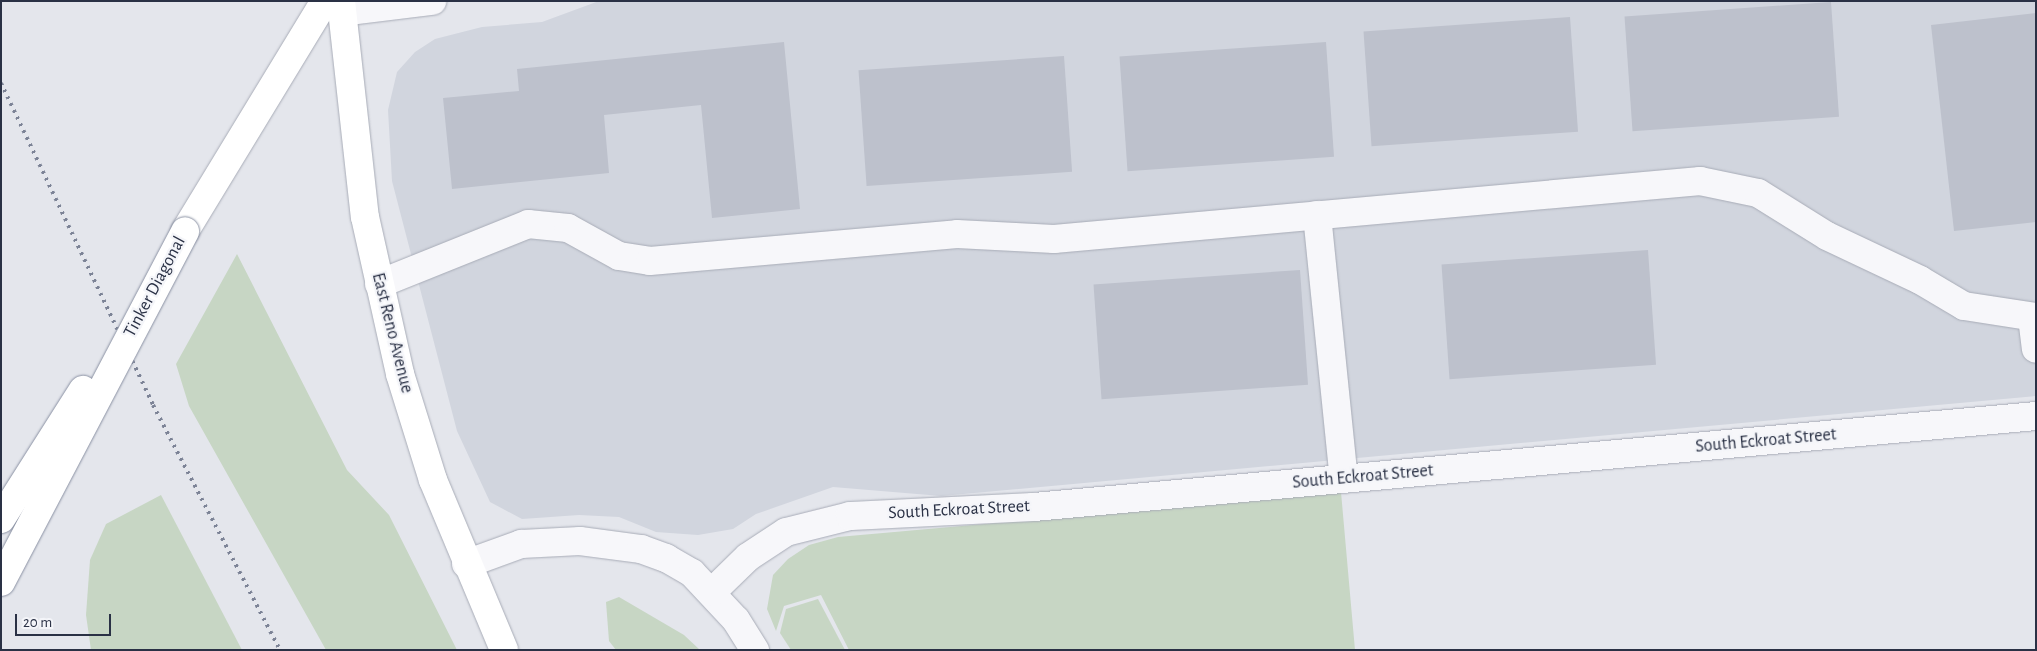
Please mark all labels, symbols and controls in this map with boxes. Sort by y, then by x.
street label: Tinker Diagonal [119,233,191,341]
street label: East Reno Avenue [367,271,417,395]
street label: South Eckroat Street [1695,424,1837,458]
street label: South Eckroat Street [1292,460,1434,494]
street label: South Eckroat Street [888,496,1030,524]
scale bar [18,604,114,636]
text: 20 m [23,615,52,630]

